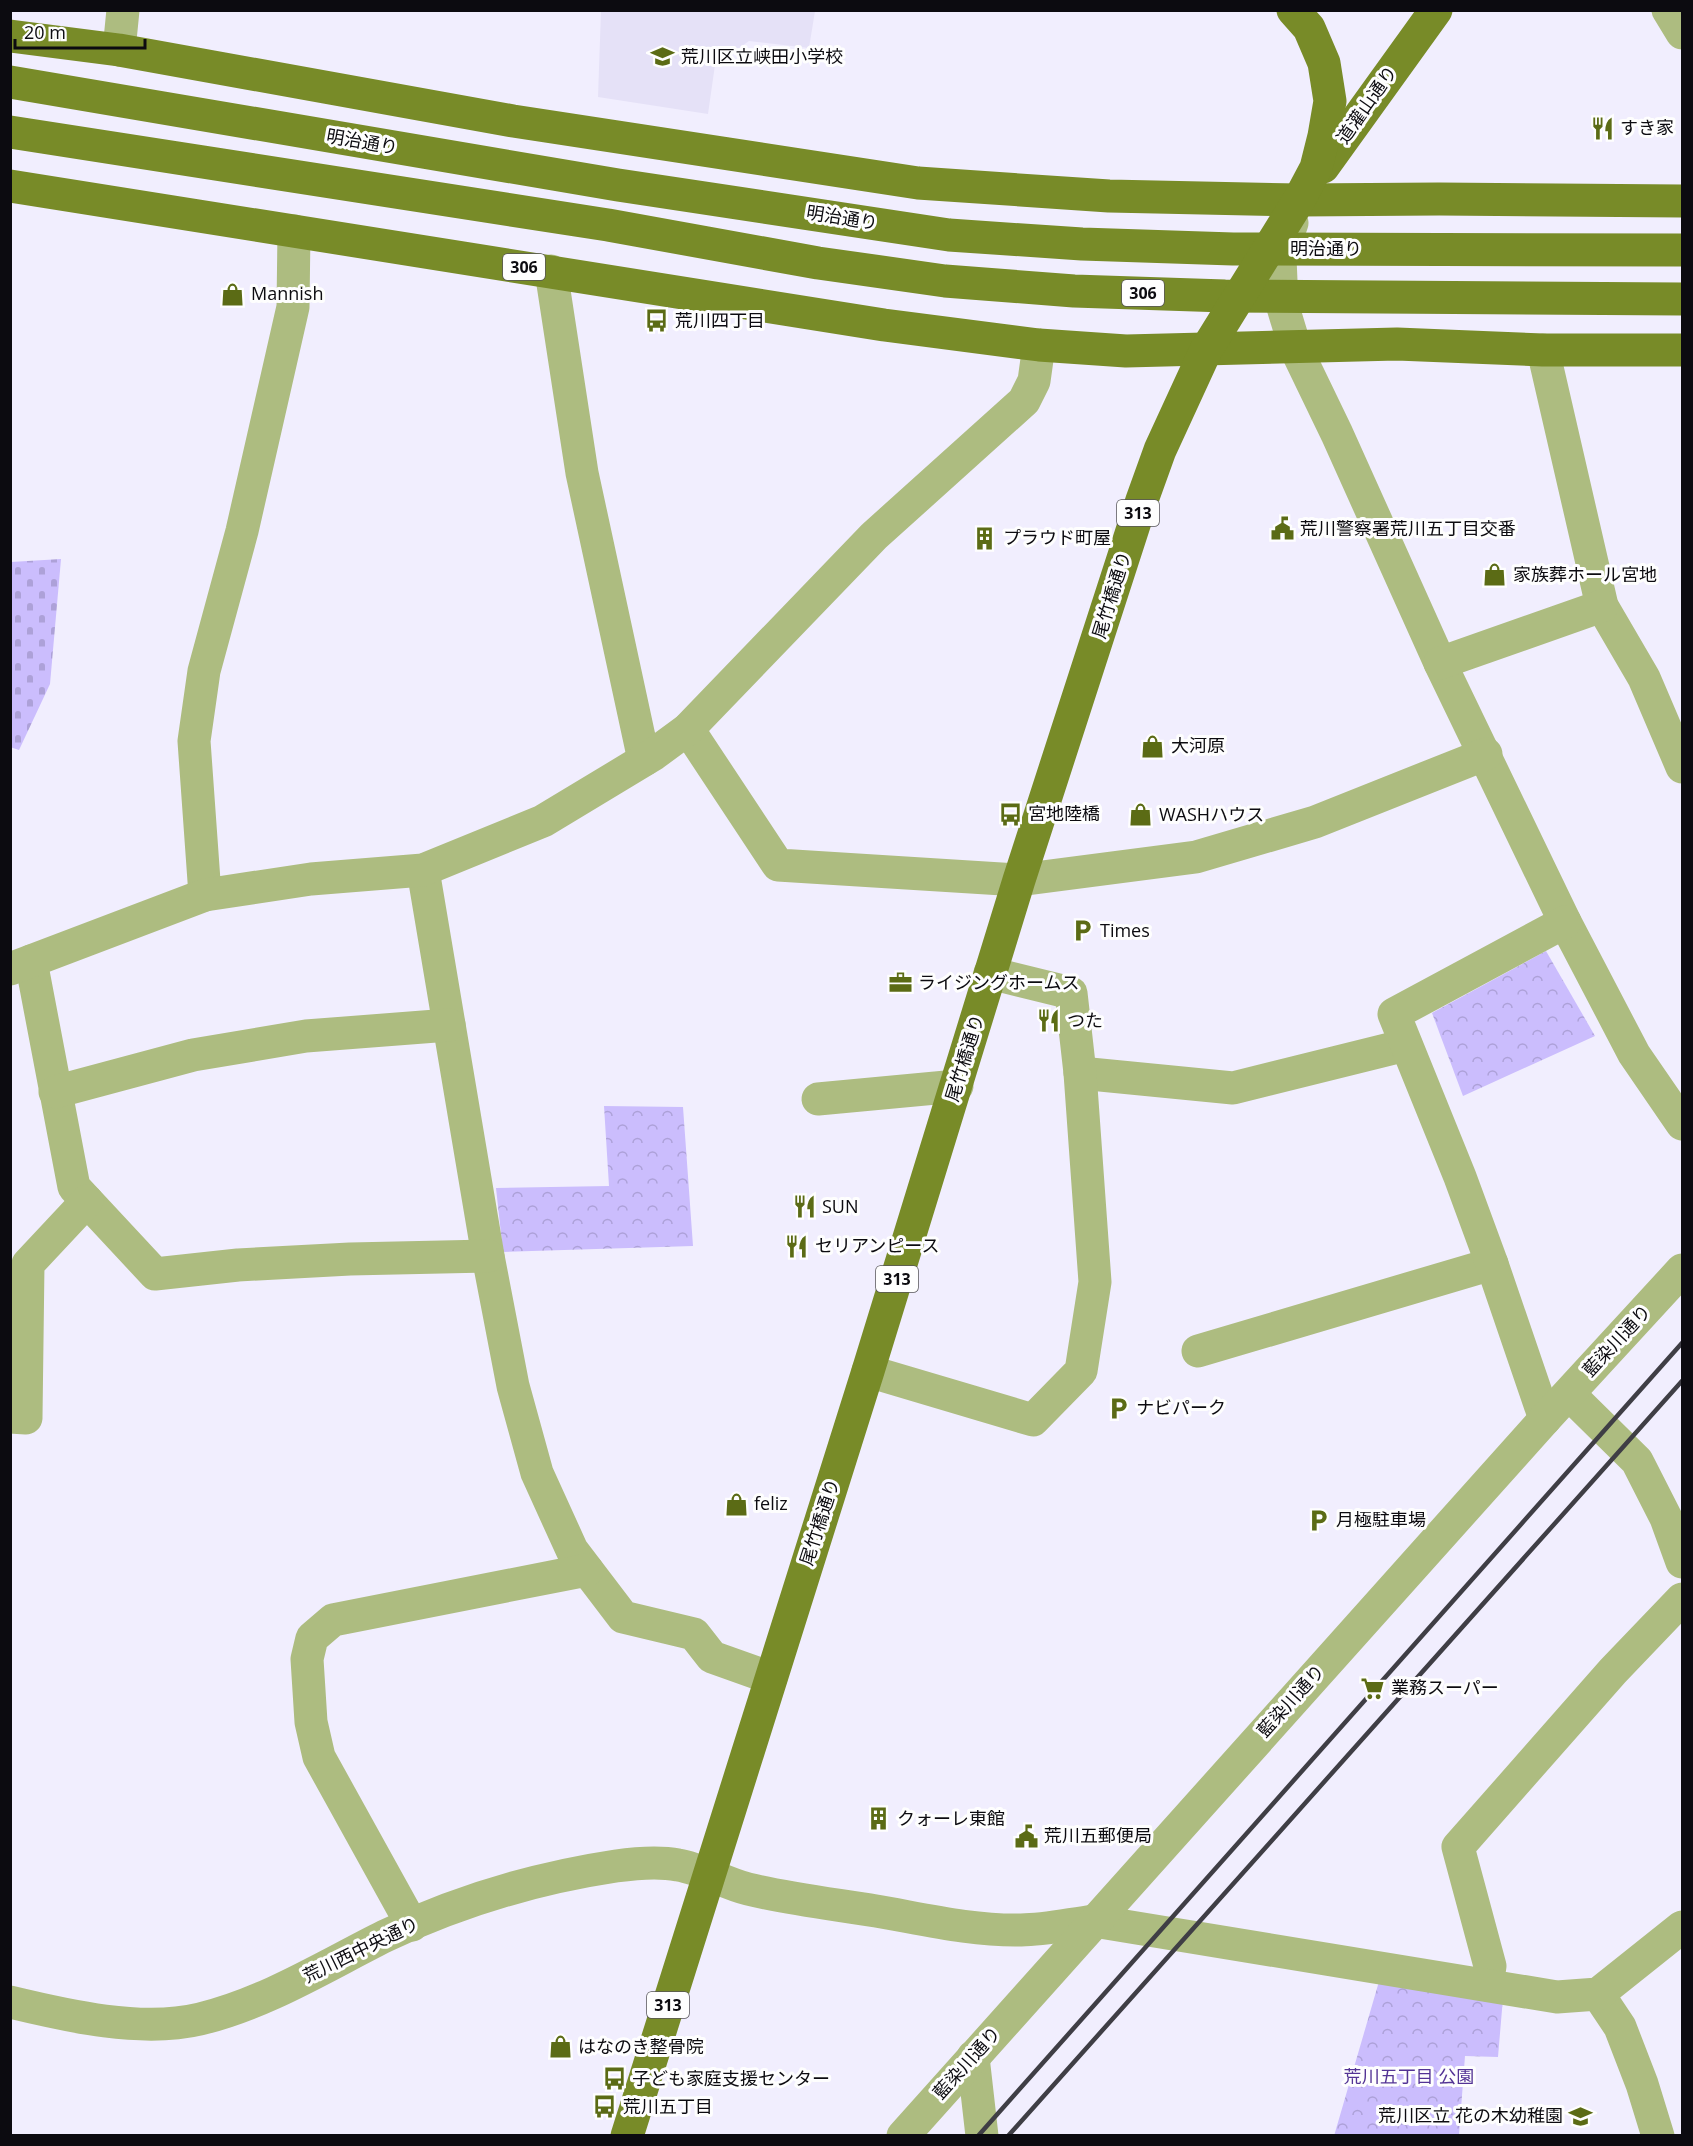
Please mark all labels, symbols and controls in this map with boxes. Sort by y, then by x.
scale bar [15,12,146,50]
text: 20 m [24,20,66,44]
school or university icon: 荒川区立峡田小学校 [650,44,676,70]
place label: 荒川区立峡田小学校 [681,44,843,68]
street label: 道灌山通り [1331,61,1402,148]
restaurant icon: すき家 [1589,115,1615,141]
place label: すき家 [1620,115,1674,139]
street label: 明治通り [325,123,400,159]
street label: 明治通り [805,200,880,234]
street label: 明治通り [1290,236,1362,260]
road number: 306 [503,254,545,280]
road number: 306 [1122,280,1164,306]
shop icon: Mannish [220,281,246,307]
place label: Mannish [251,281,323,305]
bus stop icon: 荒川四丁目 [644,308,670,334]
place label: 荒川四丁目 [675,308,765,332]
road number: 313 [1117,500,1159,526]
public building icon: 荒川警察署荒川五丁目交番 [1269,516,1295,542]
place label: 荒川警察署荒川五丁目交番 [1300,516,1516,540]
building icon: プラウド町屋 [972,525,998,551]
place label: プラウド町屋 [1003,525,1111,549]
street label: 尾竹橋通り [1086,548,1136,641]
shop icon: 家族葬ホール宮地 [1482,562,1508,588]
place label: 家族葬ホール宮地 [1513,562,1657,586]
shop icon: 大河原 [1140,733,1166,759]
place label: 大河原 [1171,733,1225,757]
bus stop icon: 宮地陸橋 [997,801,1023,827]
place label: 宮地陸橋 [1028,801,1100,825]
shop icon: WASHハウス [1128,802,1154,828]
place label: WASHハウス [1159,802,1264,826]
parking icon: Times [1069,918,1095,944]
place label: Times [1100,918,1150,942]
office icon: ライジングホームス [887,970,913,996]
place label: ライジングホームス [918,970,1079,994]
restaurant icon: つた [1036,1008,1062,1034]
place label: つた [1067,1008,1103,1032]
street label: 尾竹橋通り [939,1011,989,1104]
restaurant icon: SUN [791,1194,817,1220]
place label: SUN [822,1194,859,1218]
restaurant icon: セリアンピース [784,1233,810,1259]
place label: セリアンピース [815,1233,939,1257]
road number: 313 [876,1266,918,1292]
street label: 藍染川通り [1577,1299,1656,1381]
parking icon: ナビパーク [1105,1395,1131,1421]
place label: ナビパーク [1136,1395,1226,1419]
street label: 尾竹橋通り [794,1475,844,1568]
shop icon: feliz [723,1491,749,1517]
place label: feliz [754,1491,788,1515]
parking icon: 月極駐車場 [1305,1507,1331,1533]
place label: 月極駐車場 [1336,1507,1426,1531]
street label: 藍染川通り [1251,1659,1329,1742]
supermarket icon: 業務スーパー [1360,1675,1386,1701]
place label: 業務スーパー [1391,1675,1499,1699]
building icon: クォーレ東館 [866,1806,892,1832]
place label: クォーレ東館 [897,1806,1005,1830]
public building icon: 荒川五郵便局 [1013,1823,1039,1849]
place label: 荒川五郵便局 [1044,1823,1152,1847]
street label: 荒川西中央通り [299,1911,422,1988]
road number: 313 [647,1992,689,2018]
street label: 藍染川通り [927,2021,1005,2104]
shop icon: はなのき整骨院 [547,2034,573,2060]
place label: はなのき整骨院 [578,2034,703,2058]
park label: 荒川五丁目 公園 [1344,2064,1474,2088]
bus stop icon: 子ども家庭支援センター [601,2066,627,2092]
place label: 子ども家庭支援センター [632,2066,830,2090]
bus stop icon: 荒川五丁目 [592,2094,618,2120]
place label: 荒川五丁目 [623,2094,713,2118]
place label: 荒川区立 花の木幼稚園 [1378,2103,1563,2127]
school or university icon: 荒川区立 花の木幼稚園 [1568,2103,1594,2129]

